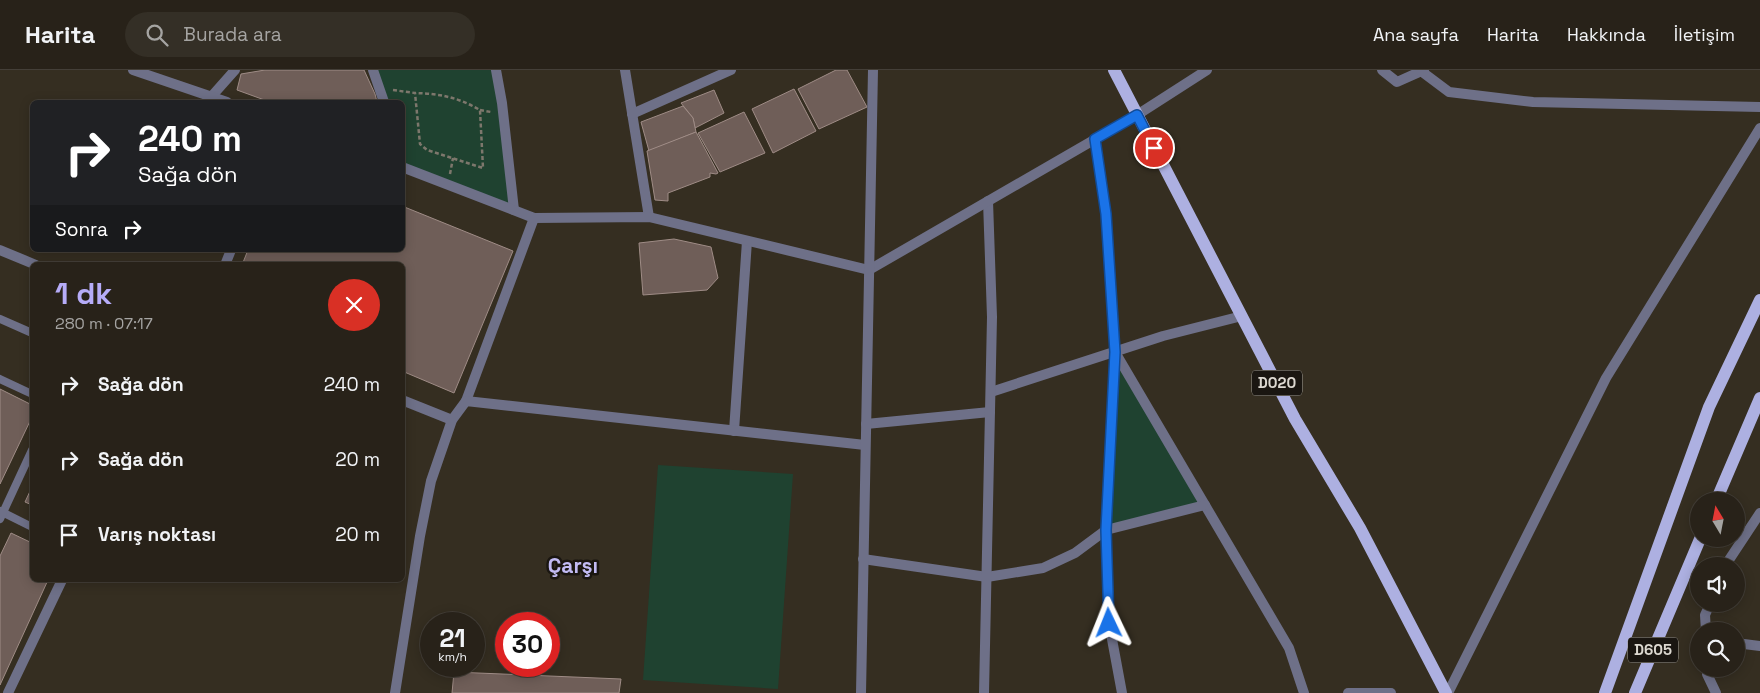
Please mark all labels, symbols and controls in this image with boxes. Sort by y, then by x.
search box [125,12,475,57]
text: Harita [25,19,95,50]
icon: search [143,21,171,49]
text: Burada ara [183,22,282,47]
text: Ana sayfa [1373,23,1459,46]
text: Harita [1487,23,1539,46]
text: Hakkında [1567,23,1646,46]
text: İletişim [1674,23,1735,46]
text: 240 m [138,117,242,161]
icon: right [55,120,120,185]
pin [1133,127,1175,169]
icon: arrive [1140,134,1168,162]
text: Sağa dön [138,160,238,188]
icon: right [118,215,146,243]
text: Sonra [55,217,108,242]
text: 1 dk [55,274,112,313]
button: close [328,279,380,331]
text: 280 m · 07:17 [55,313,153,334]
road number: D020 [1252,370,1302,396]
icon: right [55,371,83,399]
text: Sağa dön [98,372,184,397]
text: 240 m [324,372,380,397]
icon: right [55,446,83,474]
text: Sağa dön [98,447,184,472]
text: 20 m [335,447,380,472]
north arrow [1690,492,1745,548]
map controls [1690,492,1745,677]
icon: arrive [55,521,83,549]
text: Varış noktası [98,522,216,547]
text: 20 m [335,522,380,547]
district label: Çarşı [548,552,598,579]
button: sound [1690,557,1745,612]
position arrow [1082,596,1134,648]
speed limit sign: 30 [495,612,560,677]
text: 21 [439,622,466,654]
button: search [1690,622,1745,677]
road number: D605 [1628,638,1678,662]
text: km/h [438,649,467,665]

